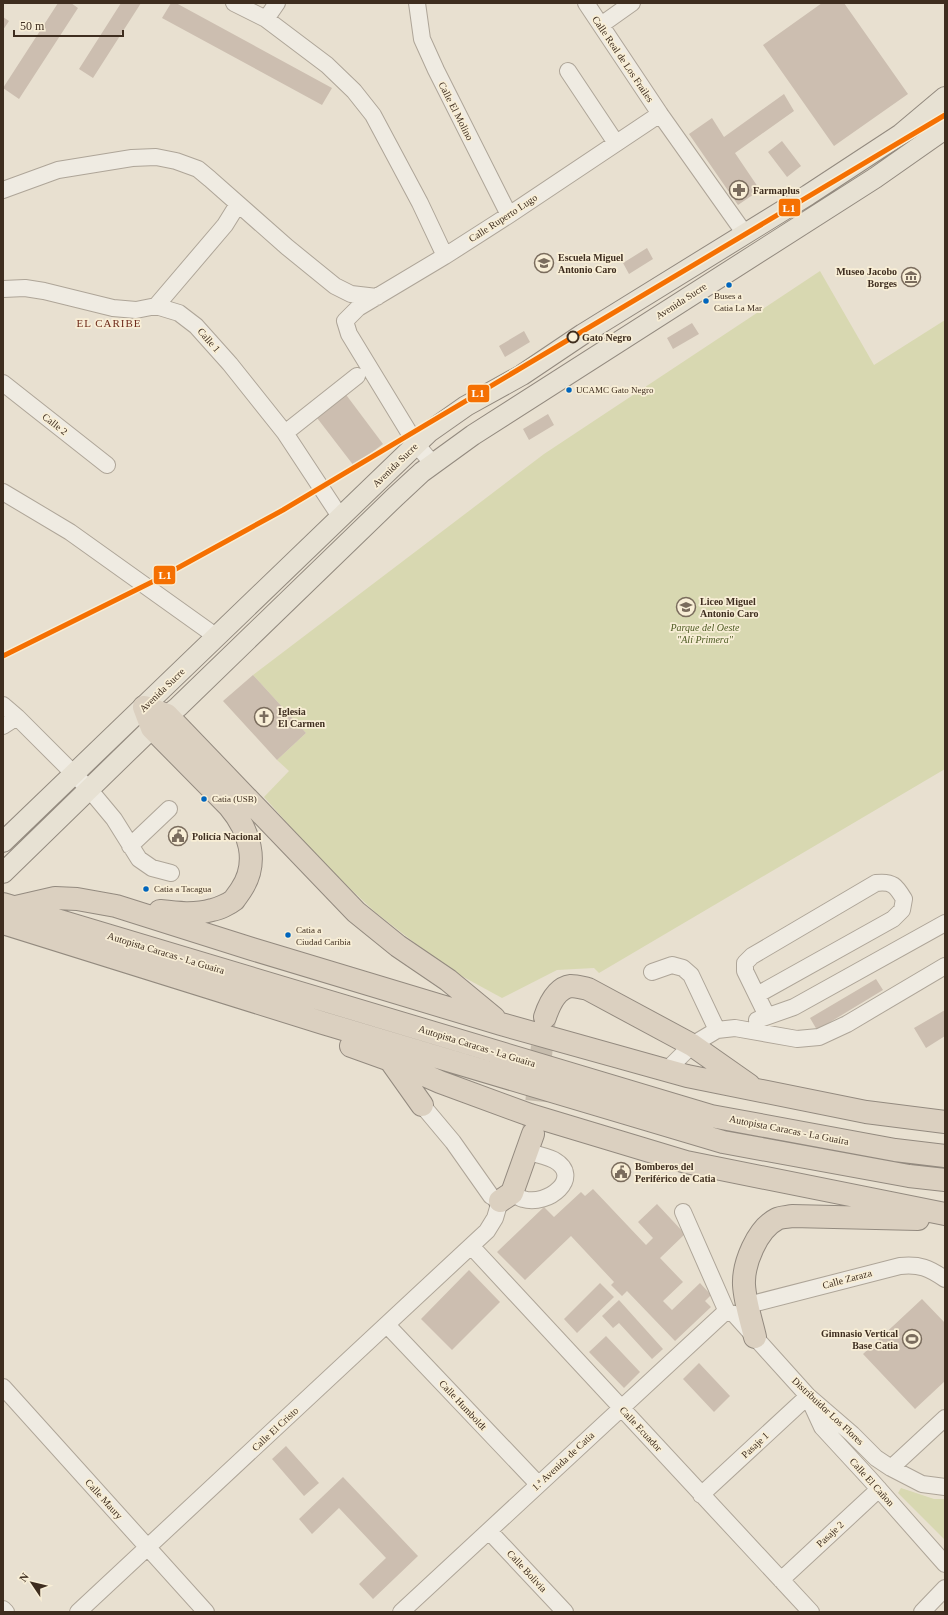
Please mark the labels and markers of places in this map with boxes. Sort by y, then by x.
pharmacy icon: Farmaplus [728,179,750,201]
place label: Farmaplus [753,185,800,196]
school or university icon: Escuela Miguel Antonio Caro [533,252,555,274]
place label: Escuela Miguel Antonio Caro [558,252,623,275]
place label: Museo Jacobo Borges [836,266,897,289]
museum icon: Museo Jacobo Borges [900,266,922,288]
unlabelled marker [724,280,734,290]
place label: Buses a Catia La Mar [714,291,762,313]
marker: Buses a Catia La Mar [701,296,711,306]
marker: Gato Negro [566,330,580,344]
place label: Gato Negro [582,332,632,343]
marker: UCAMC Gato Negro [564,385,574,395]
place label: UCAMC Gato Negro [576,385,654,395]
school or university icon: Liceo Miguel Antonio Caro [675,596,697,618]
place label: Liceo Miguel Antonio Caro [700,596,758,619]
church icon: Iglesia El Carmen [253,706,275,728]
place label: Iglesia El Carmen [278,706,325,729]
marker: Catia (USB) [199,794,209,804]
place label: Catia (USB) [212,794,257,804]
public building icon: Policía Nacional [167,825,189,847]
place label: Policía Nacional [192,831,261,842]
marker: Catia a Tacagua [141,884,151,894]
place label: Catia a Tacagua [154,884,211,894]
place label: Catia a Ciudad Caribia [296,925,351,947]
marker: Catia a Ciudad Caribia [283,930,293,940]
public building icon: Bomberos del Periférico de Catia [610,1161,632,1183]
place label: Bomberos del Periférico de Catia [635,1161,716,1184]
place label: Gimnasio Vertical Base Catia [821,1328,898,1351]
sports icon: Gimnasio Vertical Base Catia [901,1328,923,1350]

